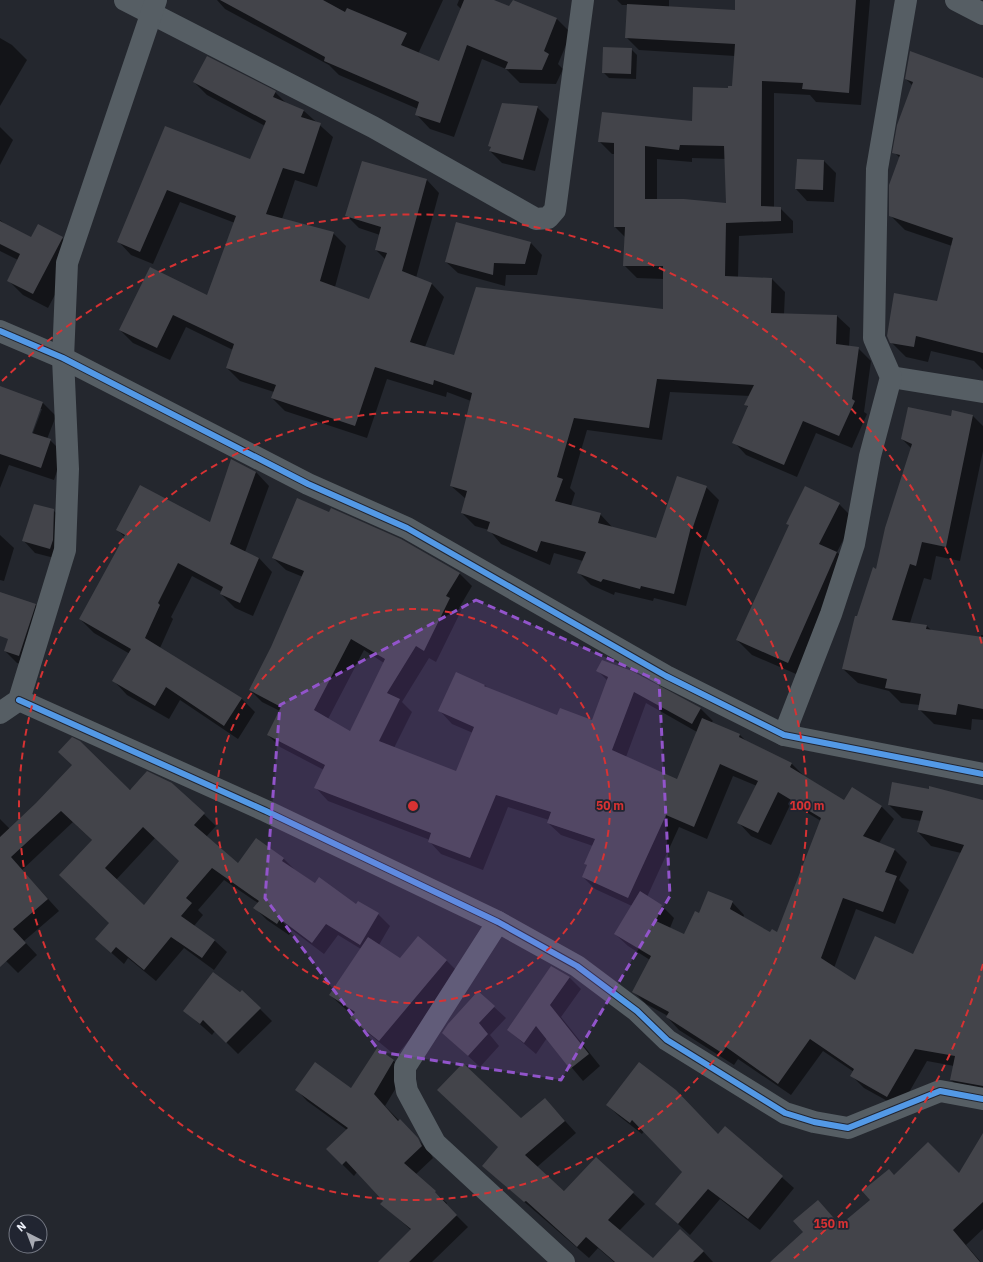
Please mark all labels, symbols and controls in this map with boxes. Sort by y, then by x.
text: 50 m [596,798,624,813]
text: 100 m [789,798,825,813]
centre of rings [406,799,420,813]
north arrow [8,1214,48,1254]
text: 150 m [813,1216,849,1231]
text: N [14,1219,29,1234]

